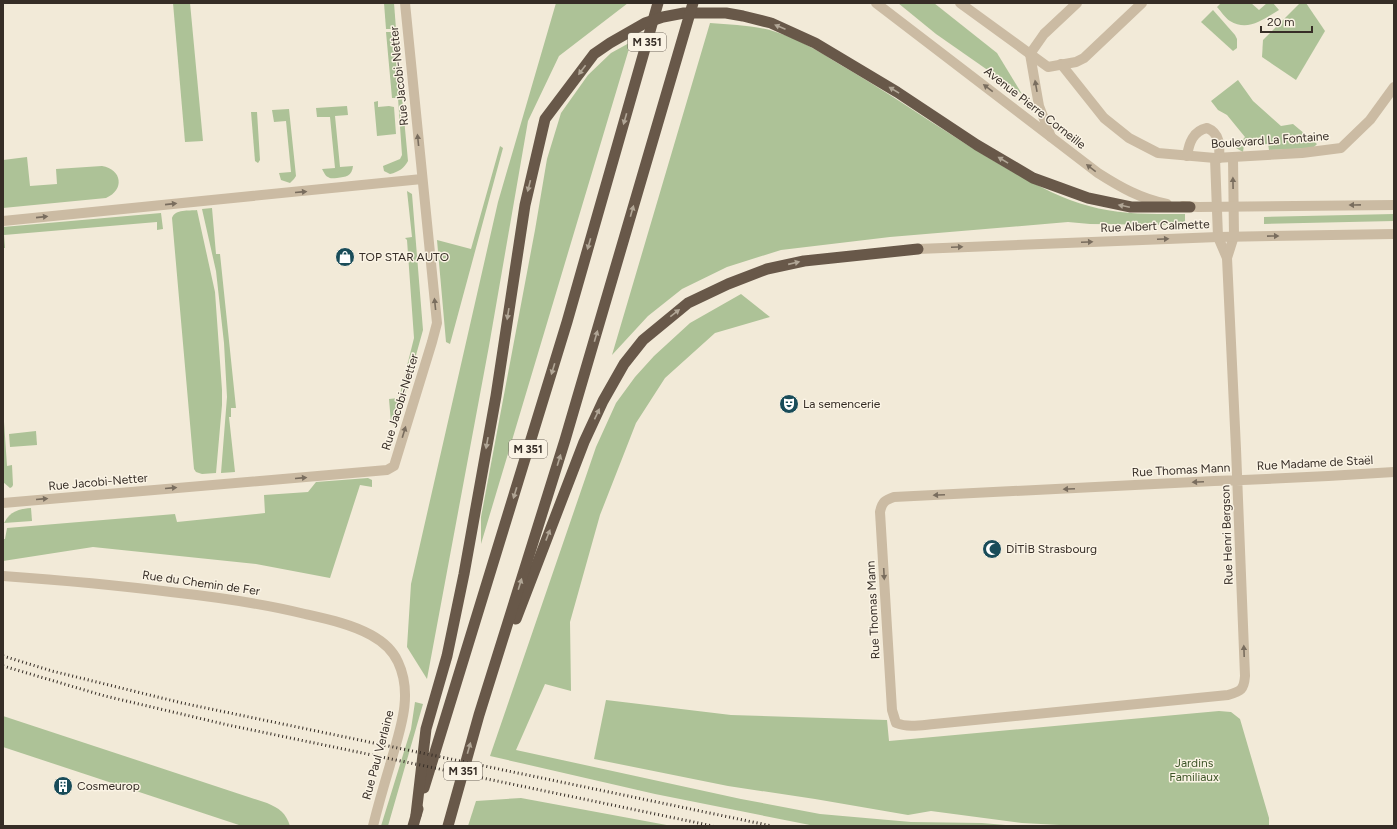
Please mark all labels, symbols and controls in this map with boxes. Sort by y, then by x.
scale bar [1261,8,1312,34]
text: 20 m [1267,15,1295,29]
one-way arrow [773,24,785,30]
street label: Rue Jacobi-Netter [387,26,411,126]
road number: M 351 [628,33,666,51]
street label: Avenue Pierre Corneille [981,64,1089,152]
one-way arrow [578,65,586,75]
one-way arrow [1033,80,1039,92]
one-way arrow [982,84,993,93]
one-way arrow [888,86,899,94]
one-way arrow [622,114,628,126]
street label: Boulevard La Fontaine [1210,129,1330,151]
one-way arrow [415,134,421,146]
one-way arrow [997,157,1009,164]
one-way arrow [1085,163,1096,172]
one-way arrow [1230,176,1236,189]
one-way arrow [526,180,532,192]
one-way arrow [295,188,307,195]
one-way arrow [165,201,177,208]
one-way arrow [1117,202,1130,208]
one-way arrow [1348,202,1361,208]
one-way arrow [629,205,635,217]
one-way arrow [36,214,48,220]
street label: Rue Albert Calmette [1100,217,1210,235]
one-way arrow [1267,233,1280,239]
one-way arrow [1157,236,1170,242]
one-way arrow [586,239,592,251]
one-way arrow [1081,239,1094,245]
one-way arrow [951,244,963,251]
shop icon: TOP STAR AUTO [334,246,356,268]
place label: TOP STAR AUTO [359,250,449,264]
one-way arrow [788,260,800,266]
one-way arrow [431,298,438,310]
one-way arrow [505,308,511,320]
one-way arrow [670,309,681,317]
one-way arrow [593,329,599,341]
street label: Rue Jacobi-Netter [379,352,421,452]
one-way arrow [550,363,556,375]
theatre icon: La semencerie [778,393,800,415]
place label: La semencerie [803,397,881,411]
one-way arrow [594,409,600,420]
one-way arrow [401,426,407,438]
one-way arrow [484,436,490,449]
road number: M 351 [509,440,547,458]
street label: Rue Madame de Staël [1256,453,1374,473]
one-way arrow [556,454,562,466]
street label: Rue Thomas Mann [1131,460,1231,480]
street label: Rue Jacobi-Netter [48,471,148,493]
one-way arrow [295,474,307,481]
one-way arrow [1191,479,1204,485]
street label: Rue Henri Bergson [1218,484,1236,585]
one-way arrow [165,485,177,492]
one-way arrow [1062,485,1075,492]
one-way arrow [512,488,518,500]
one-way arrow [933,492,945,499]
one-way arrow [36,496,48,503]
one-way arrow [546,529,552,541]
mosque icon: DİTİB Strasbourg [981,538,1003,560]
place label: DİTİB Strasbourg [1006,542,1097,556]
street label: Rue Thomas Mann [863,560,883,660]
street label: Rue du Chemin de Fer [141,568,261,598]
one-way arrow [880,568,887,580]
one-way arrow [517,578,523,590]
one-way arrow [1241,645,1248,657]
street label: Rue Paul Verlaine [359,708,397,801]
one-way arrow [467,742,473,754]
park label: Jardins Familiaux [1169,756,1219,784]
road number: M 351 [444,762,482,780]
building icon: Cosmeurop [52,775,74,797]
place label: Cosmeurop [77,779,140,793]

